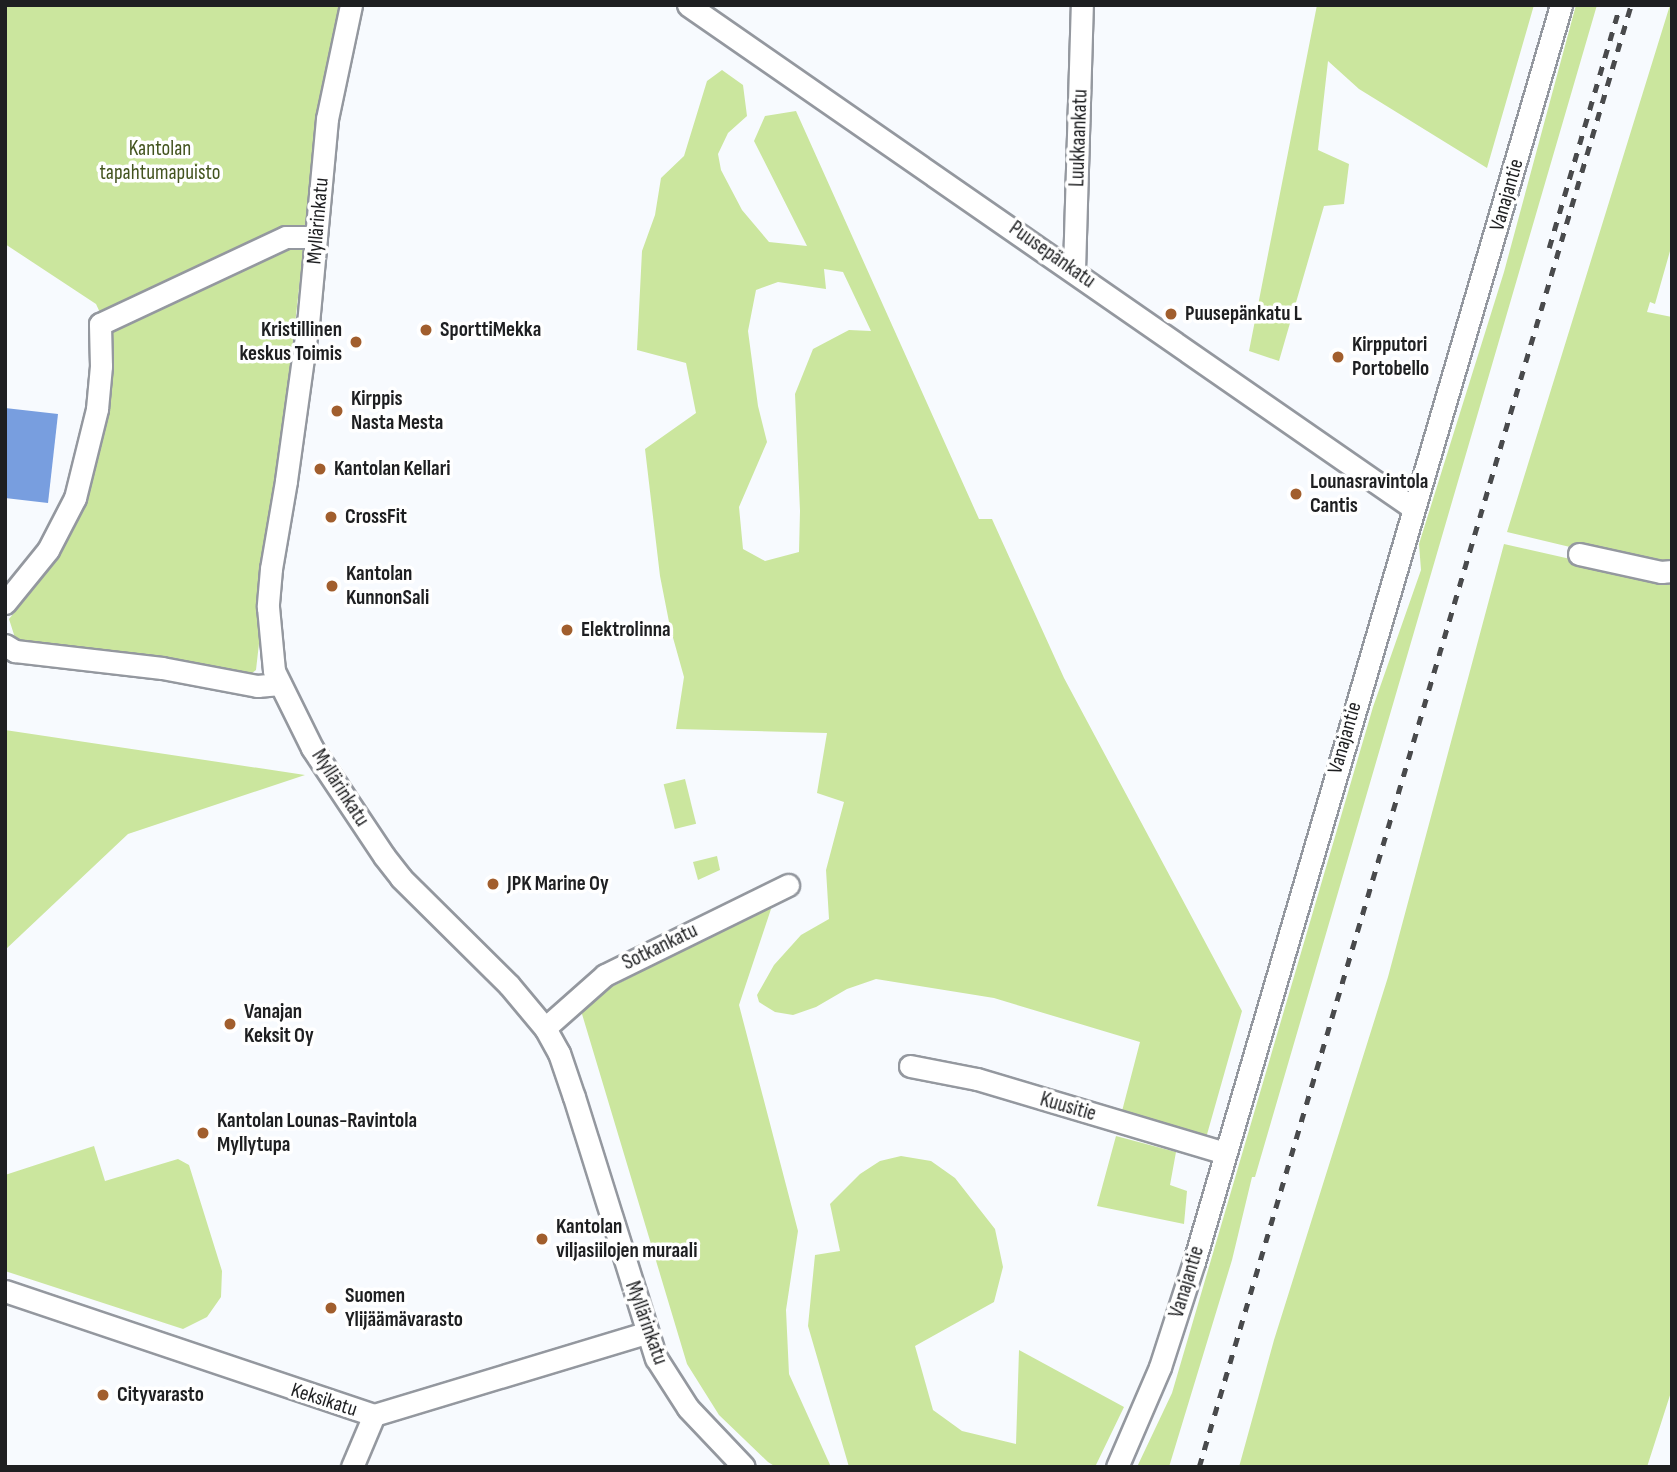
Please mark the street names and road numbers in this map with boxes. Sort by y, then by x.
street label: Luukkaankatu [1065,89,1093,187]
street label: Vanajantie [1485,156,1529,234]
street label: Myllärinkatu [302,177,334,265]
street label: Puusepänkatu [1004,216,1100,294]
street label: Vanajantie [1323,699,1367,777]
street label: Myllärinkatu [306,745,374,831]
street label: Sotkankatu [618,918,702,976]
street label: Kuusitie [1037,1087,1099,1127]
street label: Vanajantie [1164,1243,1210,1321]
street label: Myllärinkatu [619,1278,673,1368]
street label: Keksikatu [288,1378,360,1422]

